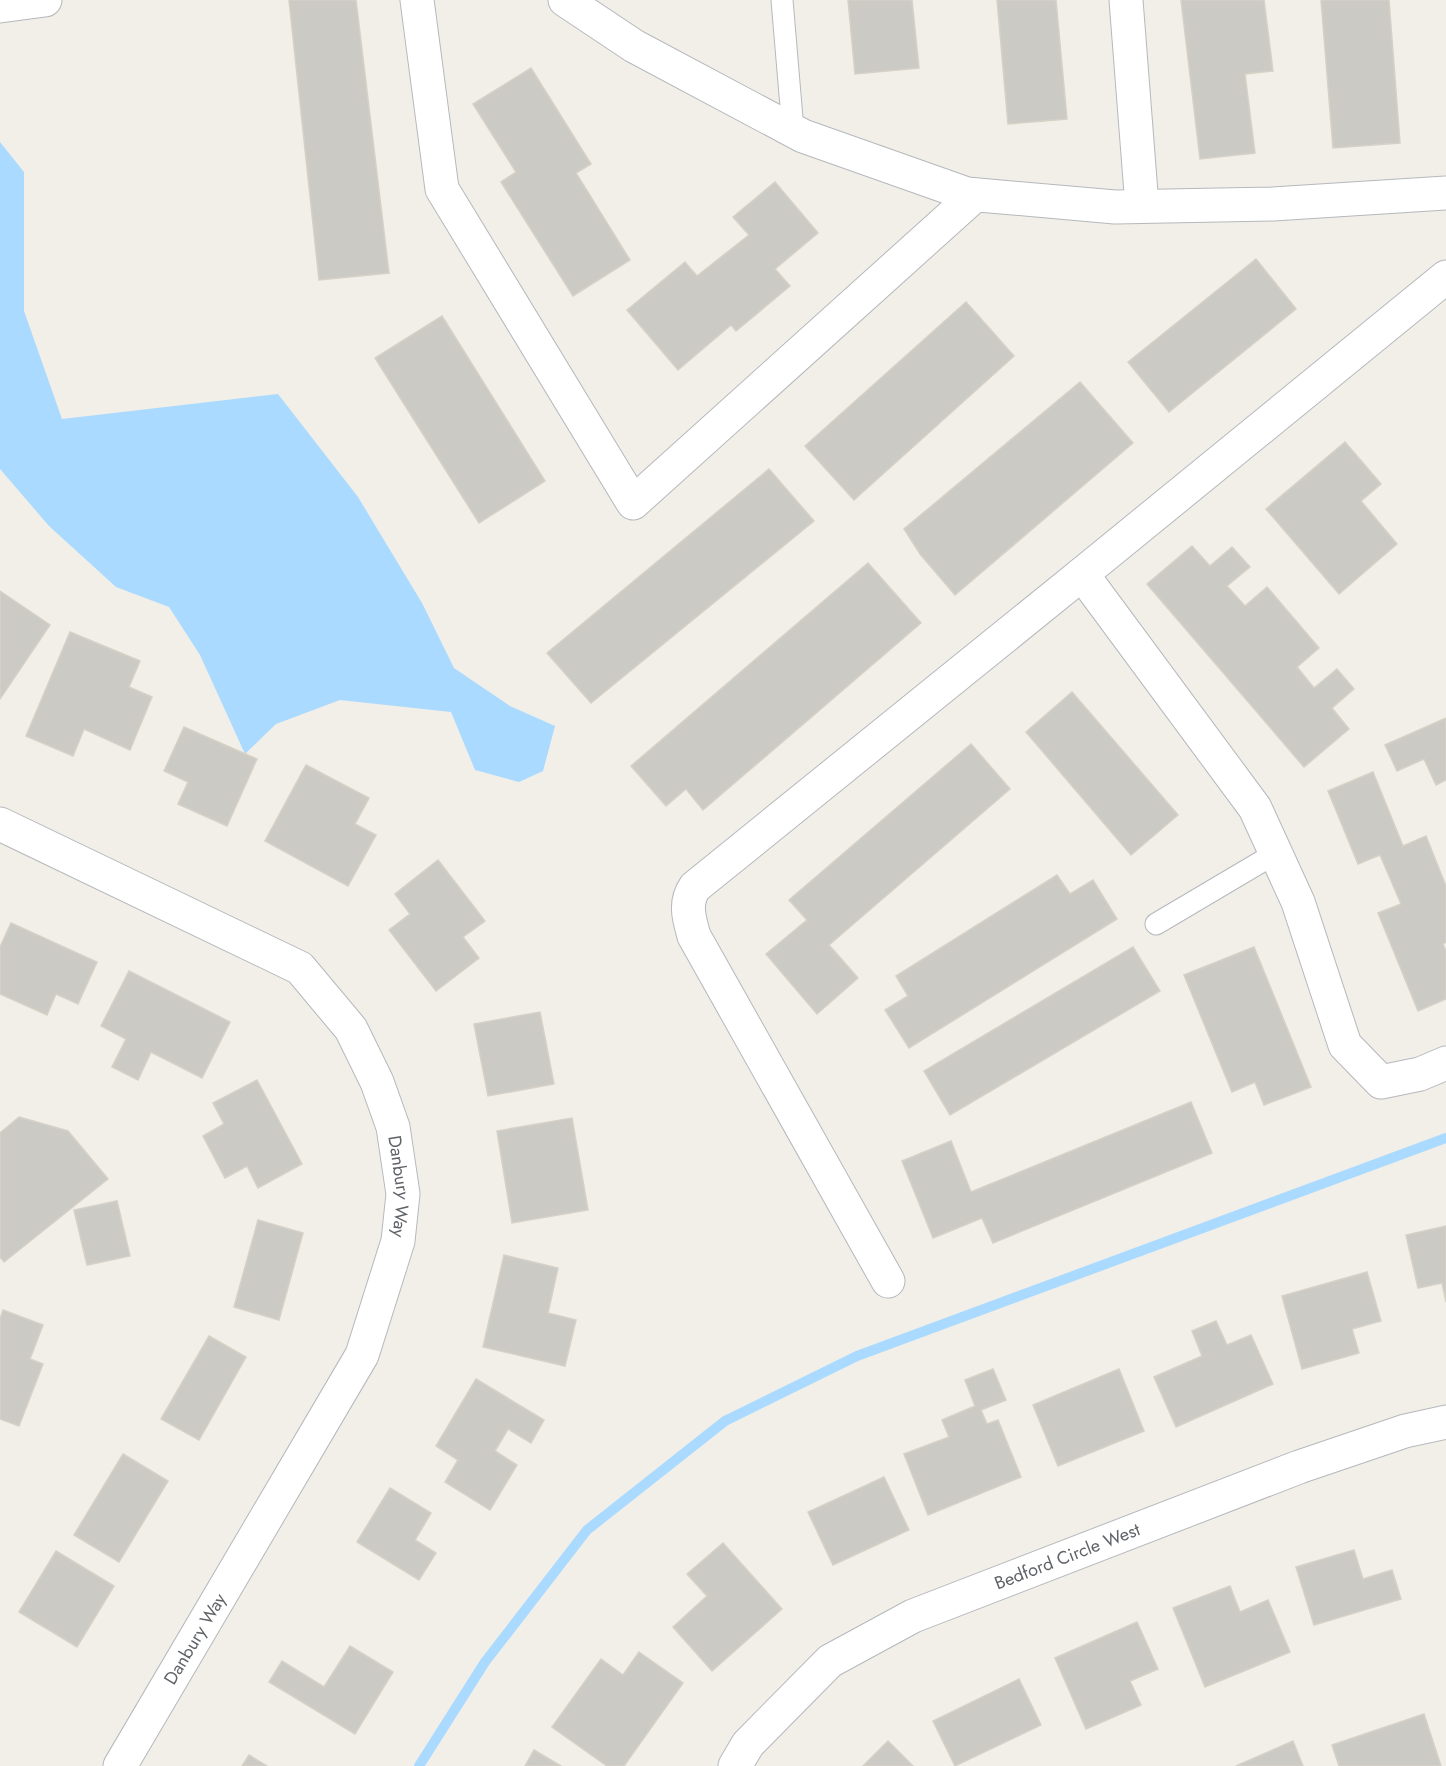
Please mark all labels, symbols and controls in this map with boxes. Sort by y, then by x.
street label: Danbury Way [381,1134,416,1239]
street label: Bedford Circle West [991,1516,1144,1596]
street label: Danbury Way [157,1588,233,1690]

